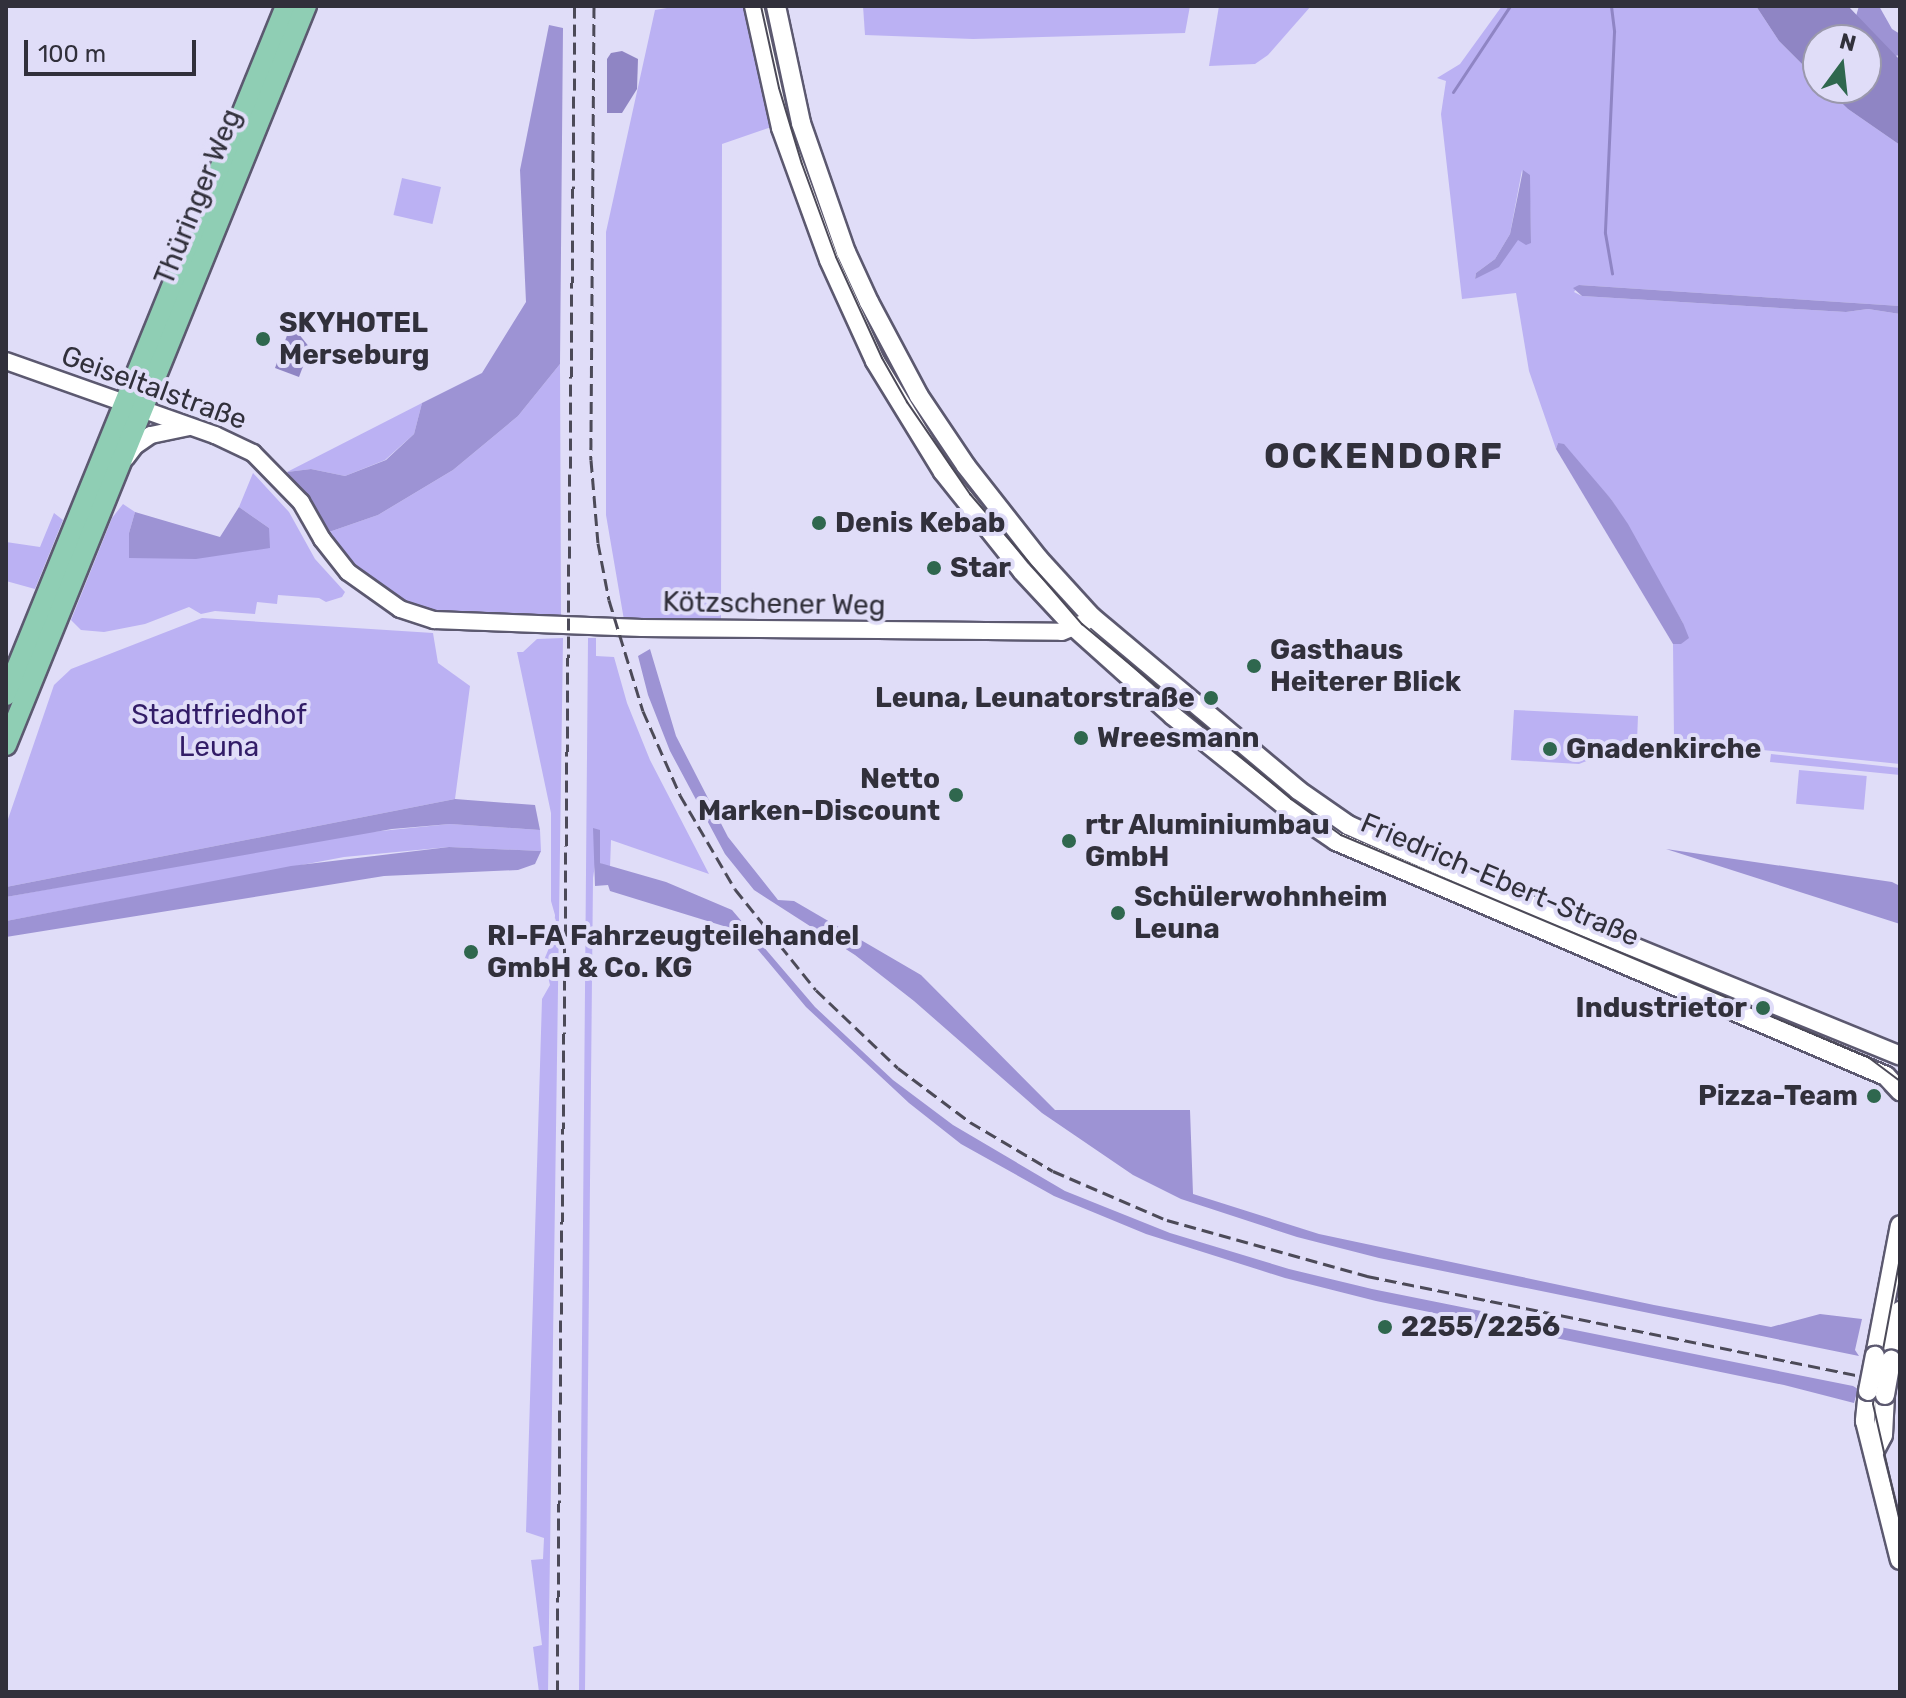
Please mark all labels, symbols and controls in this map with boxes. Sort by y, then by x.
scale bar [28,24,200,74]
north arrow [1802,24,1882,104]
text: N [1837,27,1859,57]
text: 100 m [38,40,106,68]
street label: Thüringer Weg [147,104,249,290]
place label: SKYHOTEL Merseburg [279,306,430,372]
marker: SKYHOTEL Merseburg [254,330,272,348]
street label: Geiseltalstraße [57,339,251,437]
district label: OCKENDORF [1264,434,1504,478]
place label: Denis Kebab [835,506,1005,540]
marker: Denis Kebab [810,514,828,532]
place label: Star [950,551,1011,585]
marker: Star [925,559,943,577]
street label: Kötzschener Weg [662,585,886,623]
place label: Gasthaus Heiterer Blick [1270,633,1462,699]
marker: Gasthaus Heiterer Blick [1245,657,1263,675]
place label: Leuna, Leunatorstraße [875,681,1195,715]
marker: Leuna, Leunatorstraße [1202,689,1220,707]
park label: Stadtfriedhof Leuna [131,698,307,764]
place label: Wreesmann [1097,721,1259,755]
marker: Wreesmann [1072,729,1090,747]
place label: Gnadenkirche [1566,732,1761,766]
marker: Gnadenkirche [1541,740,1559,758]
place label: Netto Marken-Discount [698,762,940,828]
marker: Netto Marken-Discount [947,786,965,804]
street label: Friedrich-Ebert-Straße [1356,806,1644,954]
place label: rtr Aluminiumbau GmbH [1085,808,1331,874]
marker: rtr Aluminiumbau GmbH [1060,832,1078,850]
place label: Schülerwohnheim Leuna [1134,880,1387,946]
marker: Schülerwohnheim Leuna [1109,904,1127,922]
place label: RI-FA Fahrzeugteilehandel GmbH & Co. KG [487,919,860,985]
marker: RI-FA Fahrzeugteilehandel GmbH & Co. KG [462,943,480,961]
place label: Industrietor [1576,991,1747,1025]
marker: Industrietor [1754,999,1772,1017]
place label: Pizza-Team [1698,1079,1858,1113]
marker: Pizza-Team [1865,1087,1883,1105]
place label: 2255/2256 [1401,1310,1560,1344]
marker: 2255/2256 [1376,1318,1394,1336]

